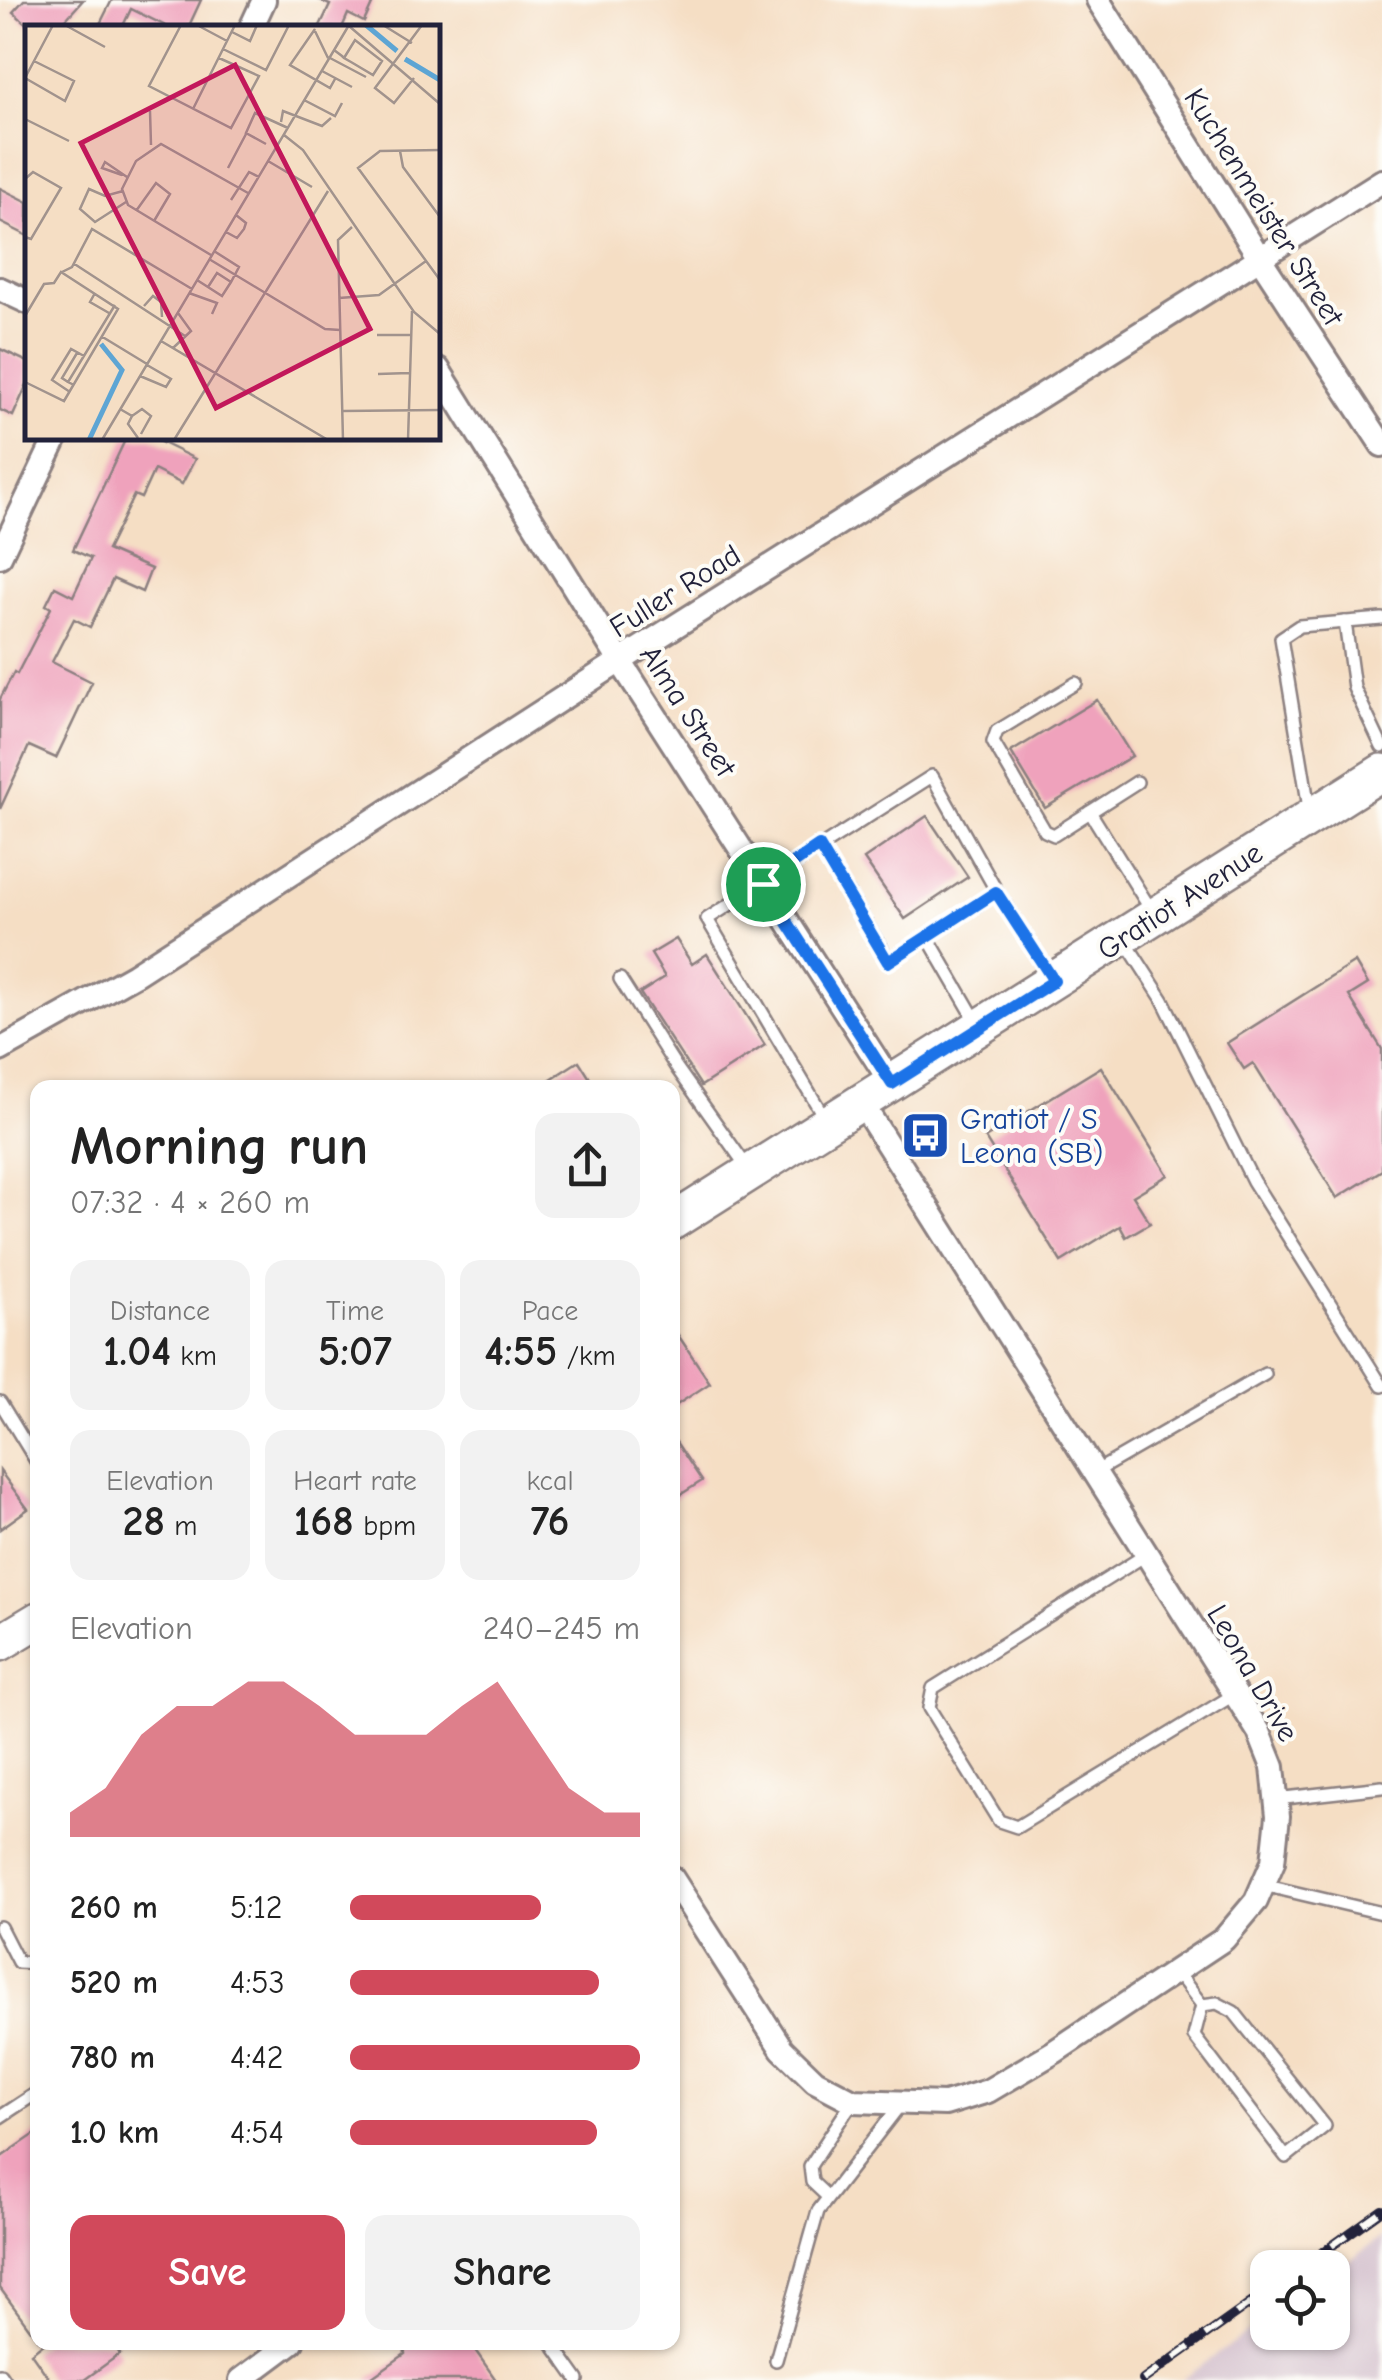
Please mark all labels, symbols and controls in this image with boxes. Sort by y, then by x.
inset map [25,25,440,440]
street label: Kuchenmeister Street [1176,82,1352,334]
street label: Fuller Road [603,537,747,645]
street label: Alma Street [632,639,744,785]
street label: Gratiot Avenue [1091,835,1269,968]
pin [721,842,806,927]
icon: arrive [736,857,791,912]
place label: Gratiot / S Leona (SB) [960,1102,1103,1171]
bus stop icon: Gratiot / S Leona (SB) [899,1110,951,1162]
button: share [535,1113,640,1218]
text: Morning run [70,1114,368,1178]
text: 07:32 · 4 × 260 m [70,1184,310,1221]
text: Distance [110,1295,210,1327]
text: Time [326,1295,384,1327]
text: Pace [522,1295,578,1327]
text: 1.04 [103,1327,171,1376]
text: 5:07 [318,1327,392,1376]
text: 4:55 [484,1327,557,1376]
text: km [171,1340,217,1372]
text: /km [557,1340,616,1372]
text: Elevation [106,1465,214,1497]
text: Heart rate [293,1465,417,1497]
text: kcal [526,1465,574,1497]
text: 28 [123,1497,165,1546]
text: 168 [294,1497,354,1546]
text: 76 [530,1497,570,1546]
text: m [165,1510,197,1542]
text: bpm [354,1510,416,1542]
street label: Leona Drive [1199,1599,1306,1748]
text: Elevation [70,1610,193,1647]
text: 240–245 m [483,1610,640,1647]
text: 260 m [70,1889,158,1926]
text: 5:12 [230,1889,283,1926]
text: 520 m [70,1964,158,2001]
text: 4:53 [230,1964,285,2001]
text: 780 m [70,2039,155,2076]
text: 4:42 [230,2039,284,2076]
text: 1.0 km [70,2114,159,2151]
text: 4:54 [230,2114,284,2151]
button: Save [70,2215,345,2330]
button: Share [365,2215,640,2330]
map controls [1250,2250,1350,2350]
button: locate [1250,2250,1350,2350]

